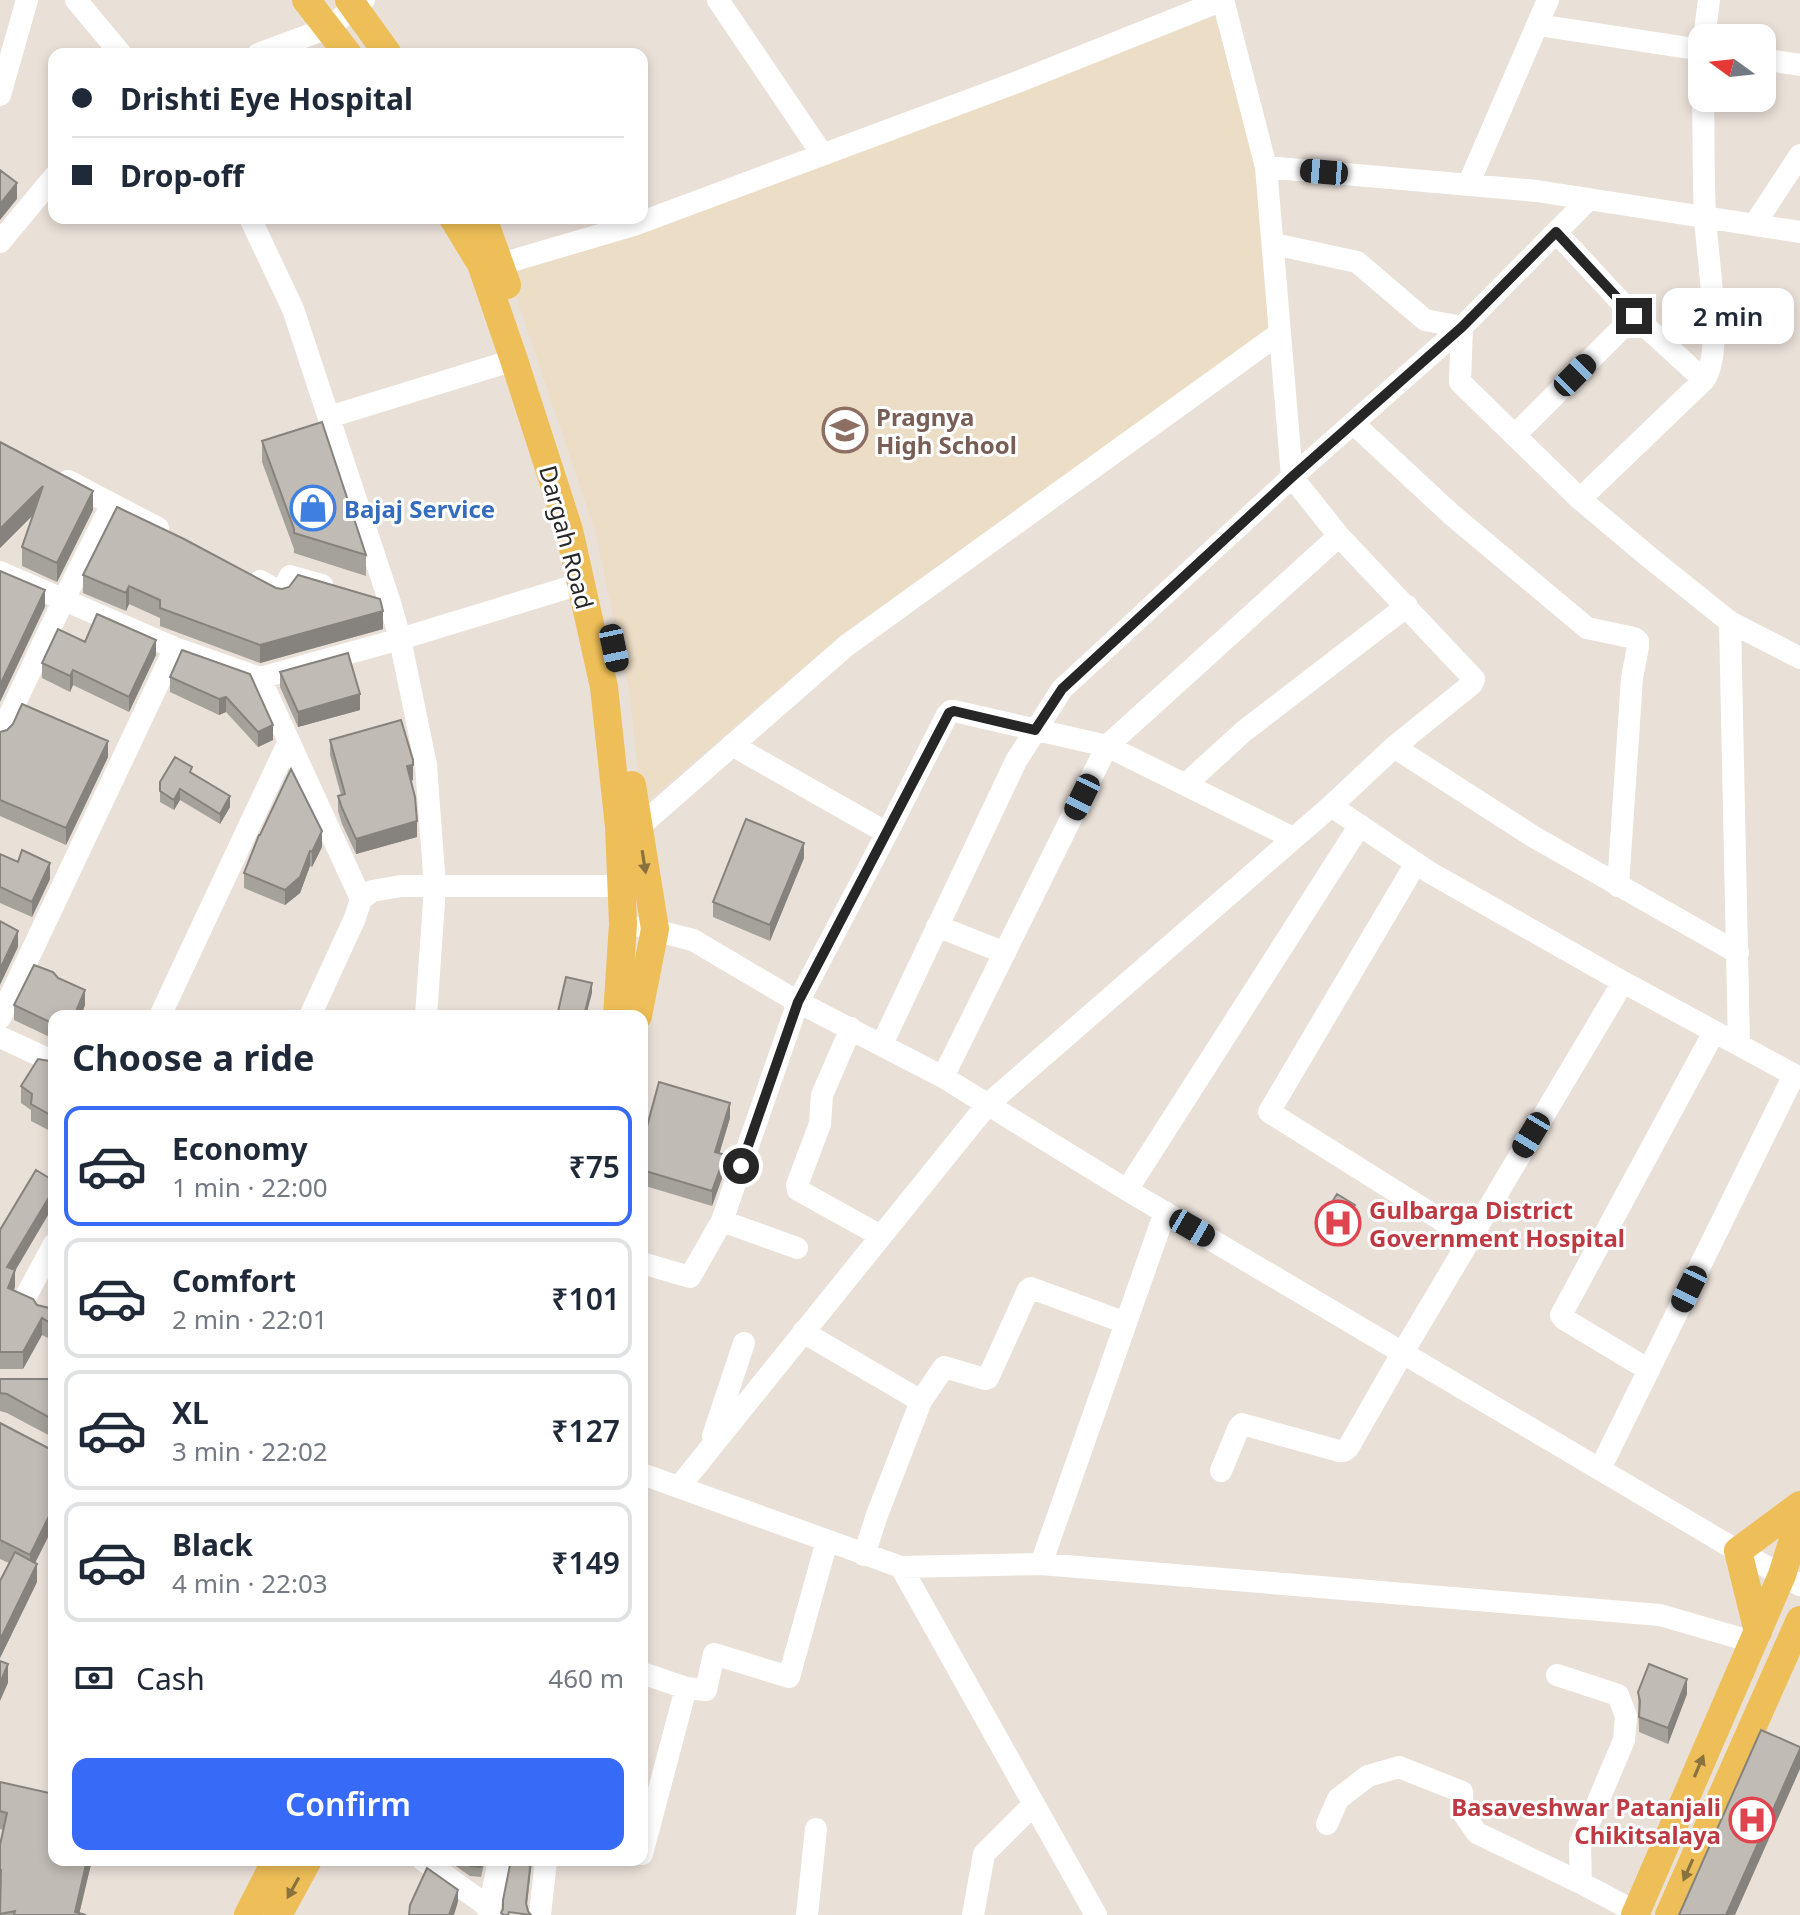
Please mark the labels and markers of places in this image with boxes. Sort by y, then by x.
place label: Pragnya High School [876,400,1017,461]
school or university icon: Pragnya High School [821,406,869,454]
shop icon: Bajaj Service [289,484,337,532]
place label: Bajaj Service [344,492,495,525]
place label: Gulbarga District Government Hospital [1369,1193,1625,1254]
hospital icon: Gulbarga District Government Hospital [1314,1199,1362,1247]
place label: Basaveshwar Patanjali Chikitsalaya [1451,1790,1721,1851]
hospital icon: Basaveshwar Patanjali Chikitsalaya [1728,1796,1776,1844]

